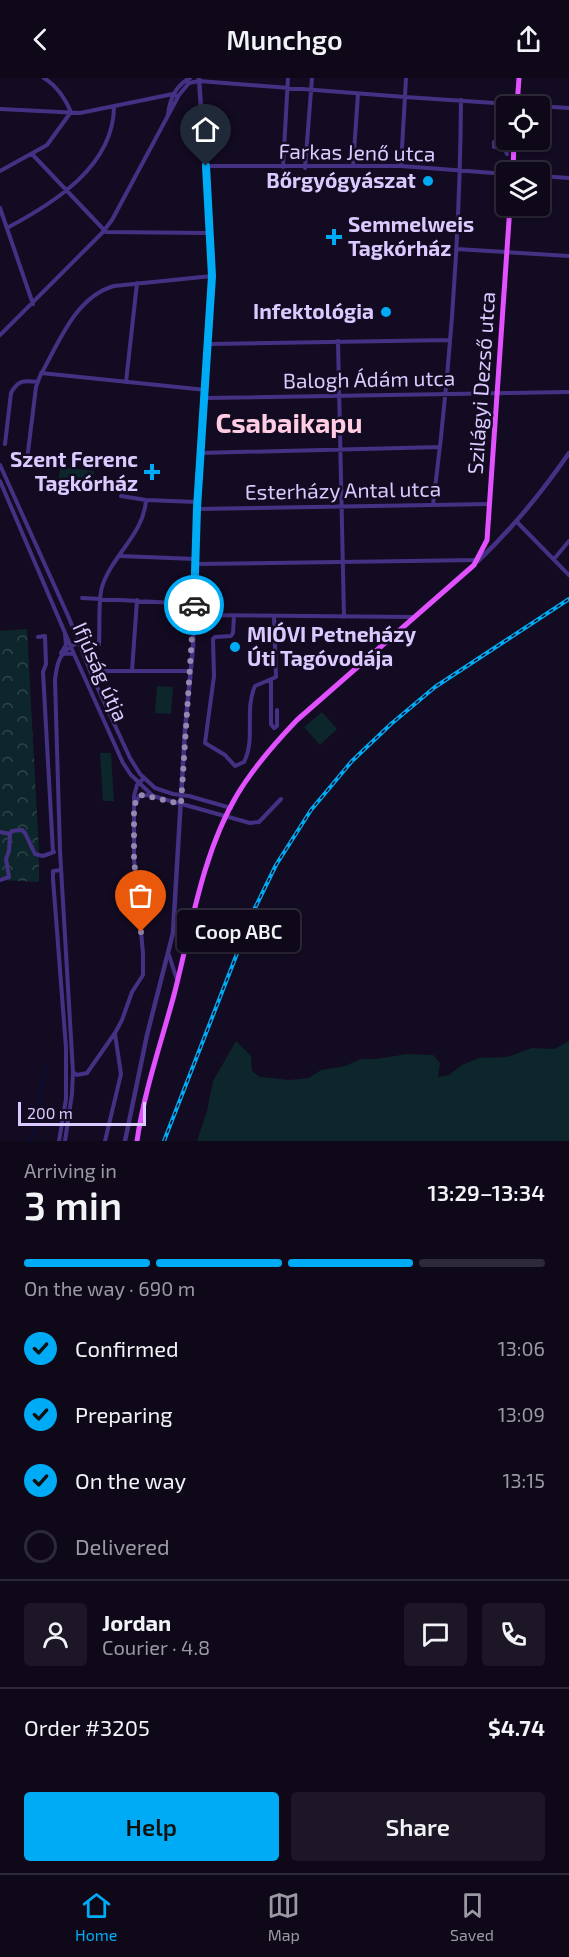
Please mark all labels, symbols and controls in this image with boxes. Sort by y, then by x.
icon: back [24,23,57,56]
text: Munchgo [226,23,343,55]
icon: share [512,23,545,56]
map controls [496,96,550,216]
button: locate [496,96,550,150]
pin [180,104,231,166]
icon: home [189,113,222,146]
street label: Farkas Jenő utca [278,138,436,165]
button: layers [496,162,550,216]
place label: Bőrgyógyászat [266,167,416,193]
marker: Bőrgyógyászat [421,174,435,188]
place label: Semmelweis Tagkórház [348,211,474,260]
marker: Semmelweis Tagkórház [325,228,343,246]
street label: Szilágyi Dezső utca [462,291,499,475]
place label: Infektológia [253,298,374,323]
marker: Infektológia [379,305,393,319]
street label: Balogh Ádám utca [283,364,455,393]
district label: Csabaikapu [215,406,363,438]
place label: Szent Ferenc Tagkórház [10,446,138,495]
marker: Szent Ferenc Tagkórház [143,463,161,481]
street label: Esterházy Antal utca [245,475,441,504]
courier [164,575,224,635]
icon: car [178,589,211,622]
street label: Ifjúság útja [67,618,134,725]
place label: MIÓVI Petneházy Úti Tagóvodája [247,621,416,670]
marker: MIÓVI Petneházy Úti Tagóvodája [228,640,242,654]
pin [115,870,166,932]
icon: bag [124,879,157,912]
callout: Coop ABC [177,911,300,953]
text: Coop ABC [195,919,282,943]
scale bar [18,1099,146,1126]
text: 200 m [27,1103,73,1122]
text: Arriving in [24,1158,117,1182]
text: 13:29–13:34 [427,1179,545,1205]
text: 3 min [24,1181,122,1228]
text: On the way · 690 m [24,1276,195,1300]
icon: check [24,1332,57,1365]
text: Confirmed [75,1335,179,1361]
text: 13:06 [498,1336,545,1360]
icon: check [24,1398,57,1431]
text: Preparing [75,1401,173,1427]
text: 13:09 [498,1402,545,1426]
icon: check [24,1464,57,1497]
text: On the way [75,1467,186,1493]
text: 13:15 [503,1468,545,1492]
text: Delivered [75,1533,170,1559]
button: person [24,1603,87,1666]
button: chat [404,1603,467,1666]
button: phone [482,1603,545,1666]
text: Jordan [102,1609,171,1635]
text: Courier · 4.8 [102,1635,210,1659]
text: Order #3205 [24,1714,150,1740]
text: $4.74 [488,1714,545,1740]
button: Help [24,1792,279,1861]
button: Share [291,1792,545,1861]
tab: Home [75,1889,117,1944]
tab: Map [267,1889,300,1944]
tab: Saved [450,1889,494,1944]

